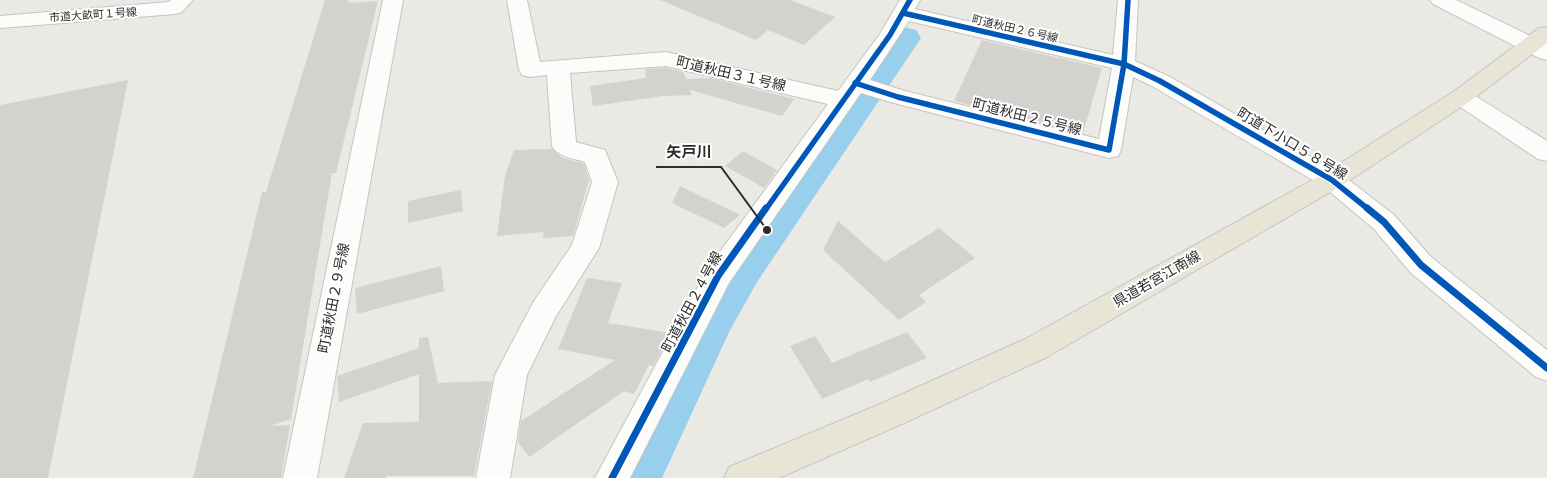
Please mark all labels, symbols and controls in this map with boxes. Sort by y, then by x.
street label: 市道大畝町１号線 [49,4,137,26]
street label: 町道秋田２６号線 [970,12,1060,46]
street label: 町道秋田３１号線 [674,52,788,96]
street label: 町道秋田２５号線 [970,94,1084,140]
street label: 町道下小口５８号線 [1233,103,1351,185]
callout: 矢戸川 [656,137,721,167]
text: 矢戸川 [666,142,712,162]
street label: 町道秋田２９号線 [314,241,354,355]
street label: 県道若宮江南線 [1110,246,1204,312]
street label: 町道秋田２４号線 [657,248,727,356]

